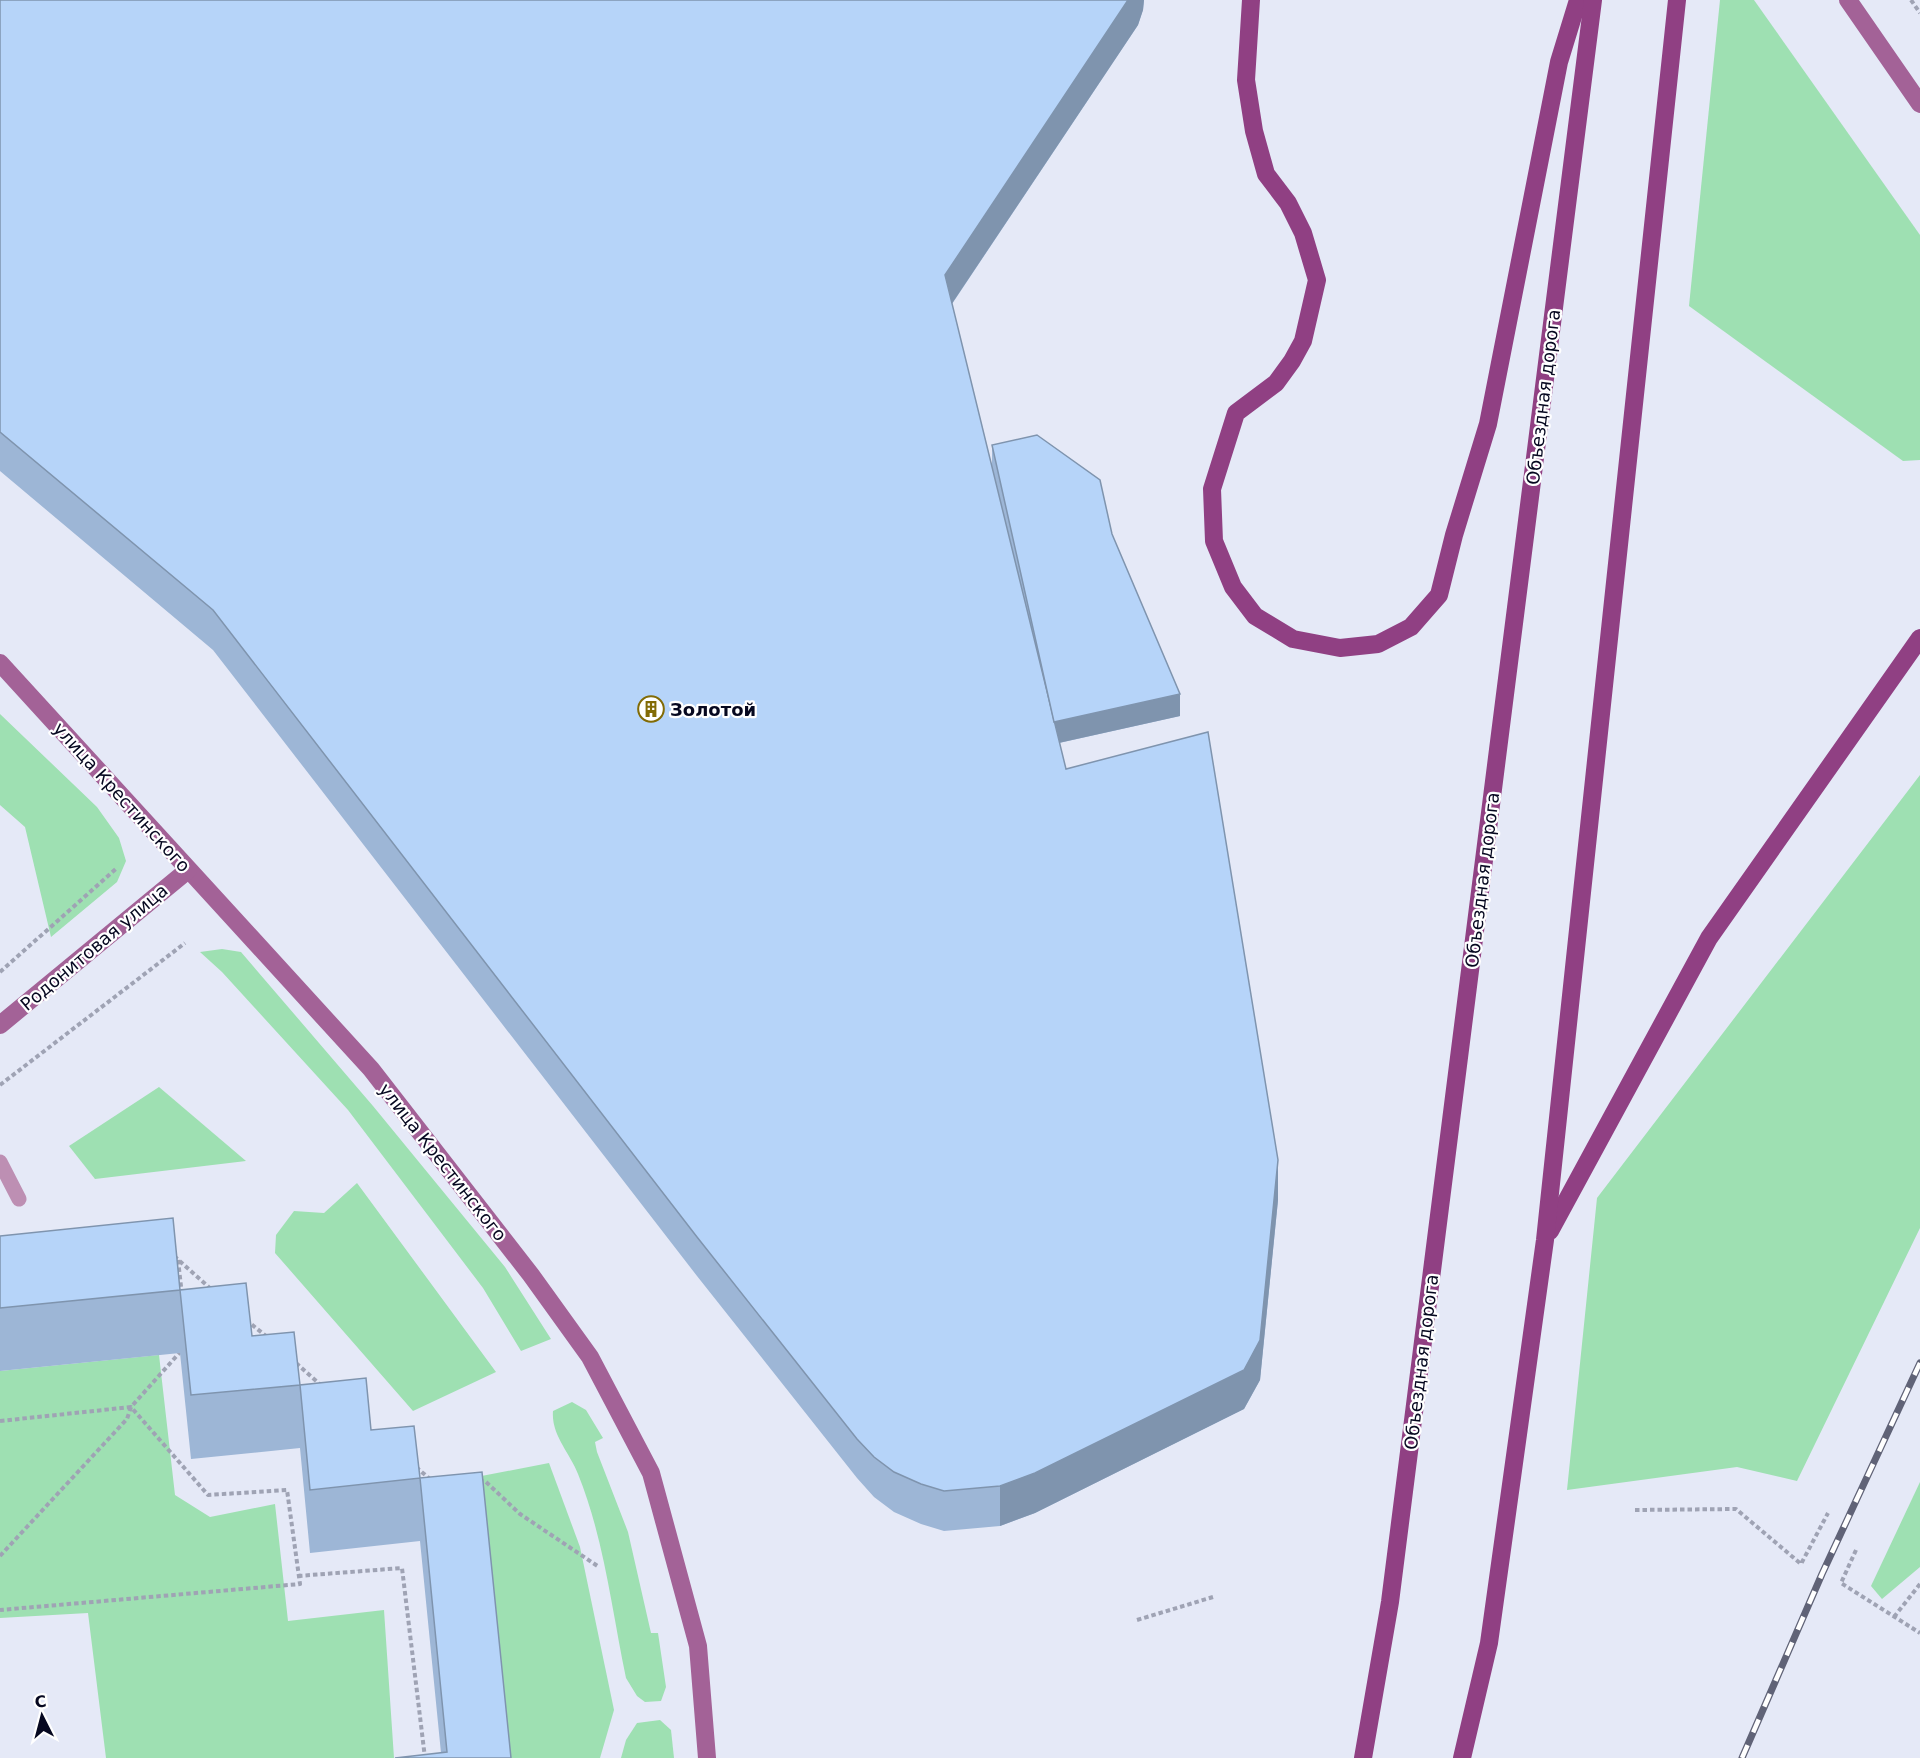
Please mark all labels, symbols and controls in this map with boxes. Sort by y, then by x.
street label: Объездная дорога [1522,308,1564,486]
building icon: Золотой [636,694,666,724]
place label: Золотой [670,699,756,720]
street label: улица Крестинского [49,718,195,876]
street label: Объездная дорога [1461,791,1503,969]
street label: Родонитовая улица [16,879,172,1015]
street label: улица Крестинского [375,1079,511,1245]
street label: Объездная дорога [1400,1273,1442,1451]
north arrow [12,1686,72,1746]
text: С [34,1692,47,1712]

